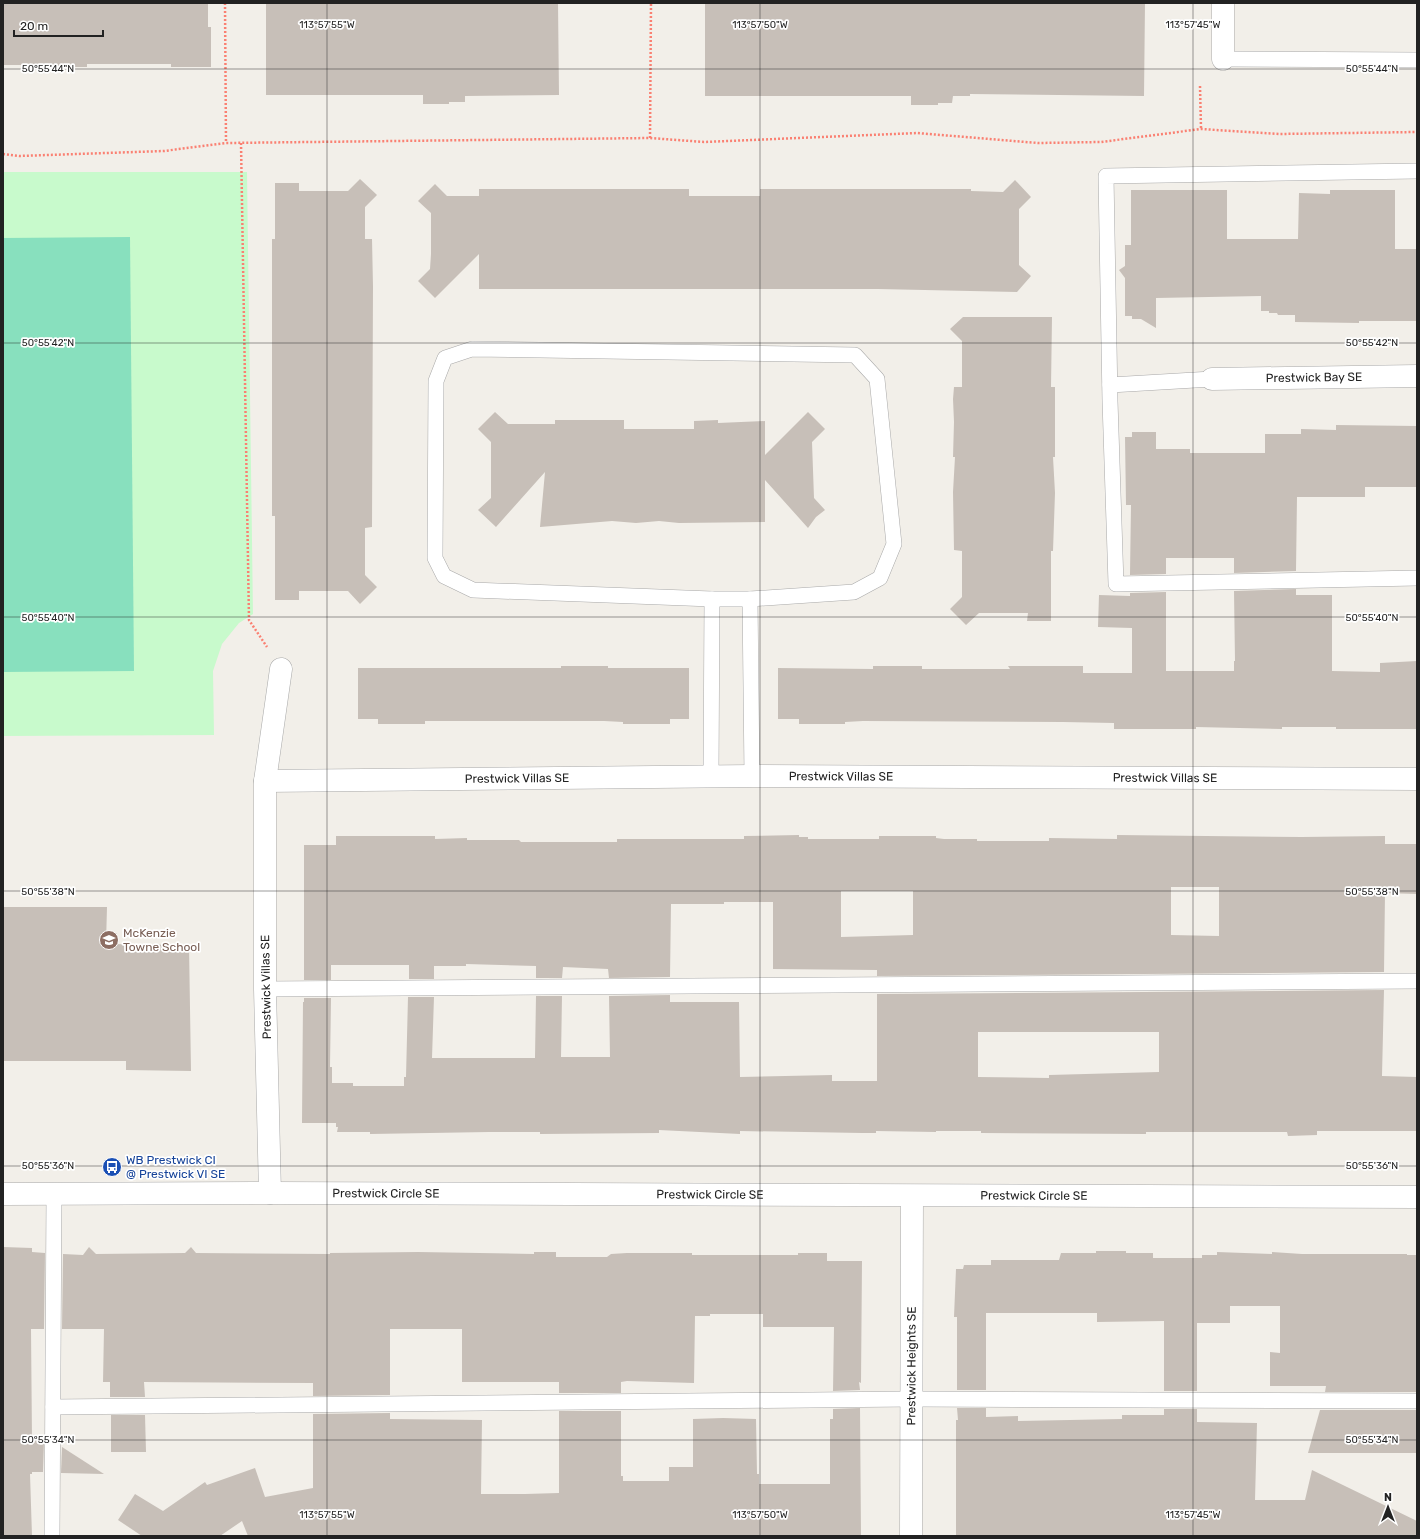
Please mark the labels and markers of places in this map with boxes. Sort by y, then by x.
place label: McKenzie Towne School [123,926,200,954]
school or university icon: McKenzie Towne School [98,929,120,951]
place label: WB Prestwick CI @ Prestwick VI SE [126,1153,225,1181]
bus stop icon: WB Prestwick CI @ Prestwick VI SE [101,1156,123,1178]

